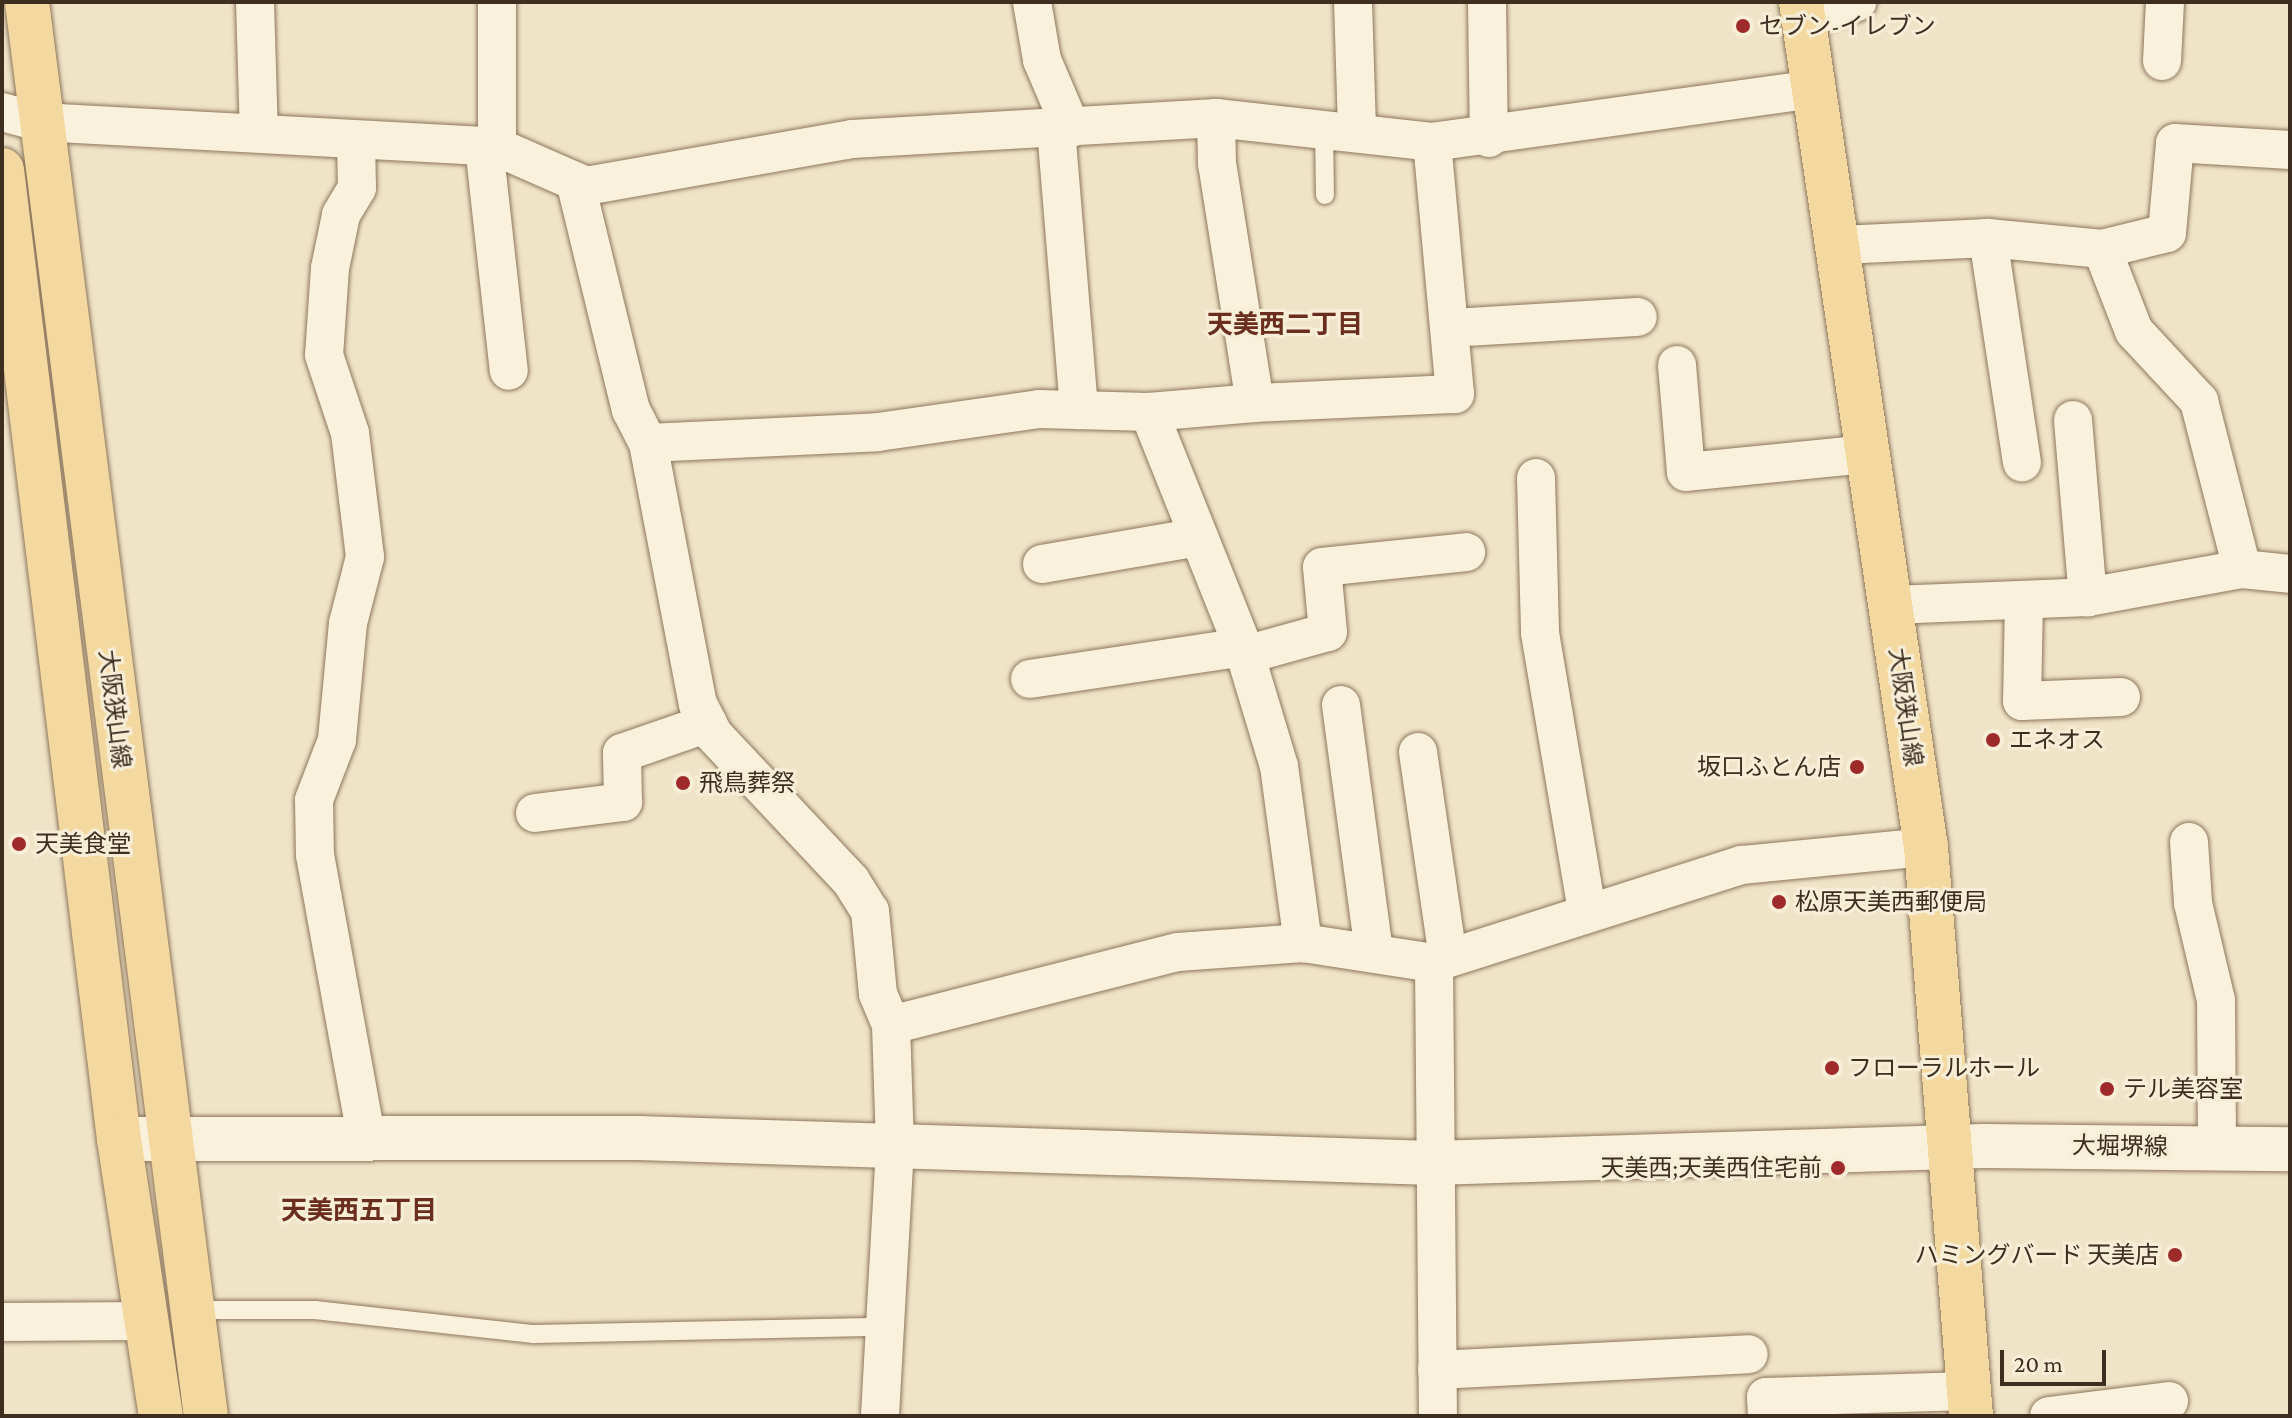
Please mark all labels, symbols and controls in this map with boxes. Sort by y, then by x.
place label: セブン-イレブン [1759,12,1936,40]
marker: セブン-イレブン [1734,17,1752,35]
district label: 天美西二丁目 [1207,309,1363,341]
street label: 大阪狭山線 [1883,646,1929,768]
street label: 大阪狭山線 [93,648,137,770]
place label: エネオス [2009,726,2105,754]
marker: エネオス [1984,731,2002,749]
place label: 坂口ふとん店 [1697,753,1841,781]
marker: 坂口ふとん店 [1848,758,1866,776]
place label: 飛鳥葬祭 [699,769,795,797]
marker: 飛鳥葬祭 [674,774,692,792]
place label: 天美食堂 [35,830,131,858]
marker: 天美食堂 [10,835,28,853]
place label: 松原天美西郵便局 [1795,888,1987,916]
marker: 松原天美西郵便局 [1770,893,1788,911]
place label: フローラルホール [1848,1054,2040,1082]
marker: フローラルホール [1823,1059,1841,1077]
place label: テル美容室 [2123,1075,2243,1103]
marker: テル美容室 [2098,1080,2116,1098]
street label: 大堀堺線 [2072,1131,2168,1161]
place label: 天美西;天美西住宅前 [1601,1154,1822,1182]
marker: 天美西;天美西住宅前 [1829,1159,1847,1177]
district label: 天美西五丁目 [281,1195,437,1227]
place label: ハミングバード 天美店 [1915,1241,2159,1269]
marker: ハミングバード 天美店 [2166,1246,2184,1264]
scale bar [2004,1334,2110,1384]
text: 20 m [2014,1350,2063,1377]

